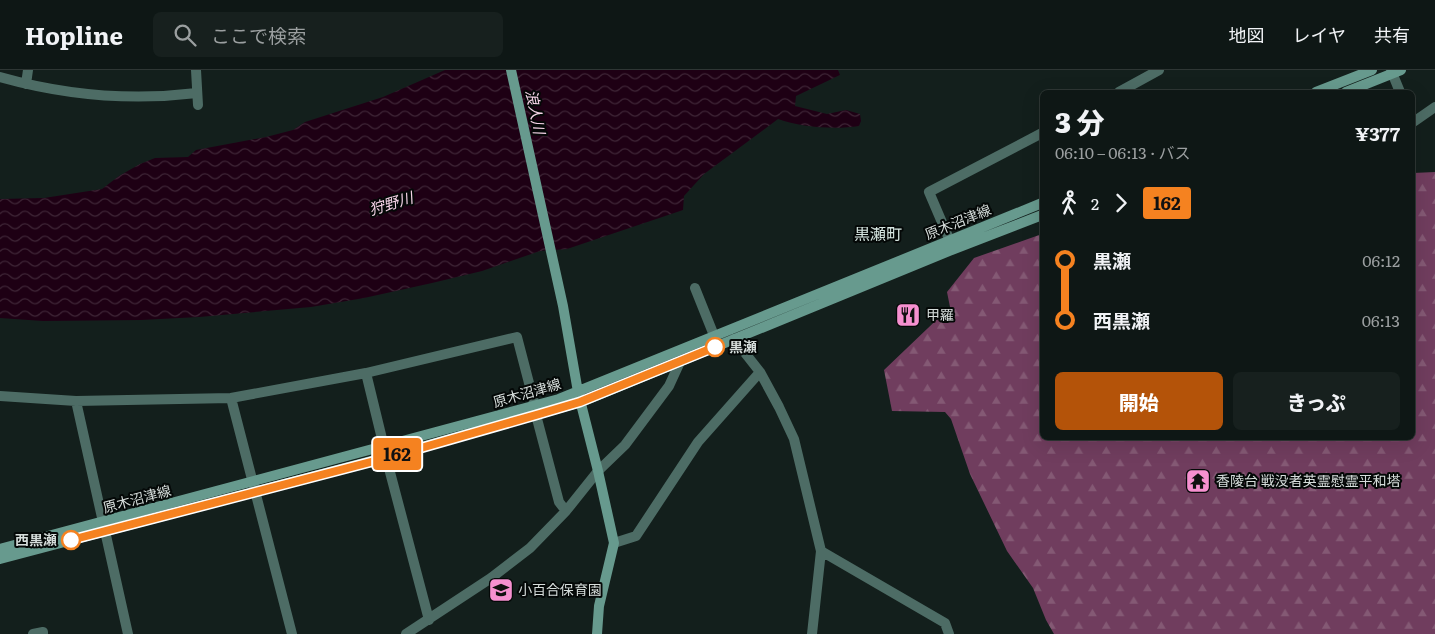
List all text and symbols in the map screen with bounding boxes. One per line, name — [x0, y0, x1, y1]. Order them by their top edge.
search box — [153, 12, 503, 57]
text: Hopline — [25, 17, 123, 52]
icon: search — [171, 21, 199, 49]
text: ここで検索 — [211, 21, 306, 49]
text: 地図 — [1229, 21, 1265, 48]
text: レイヤ — [1293, 21, 1346, 48]
text: 共有 — [1374, 21, 1410, 48]
water label: 浪人川 — [521, 87, 552, 138]
text: 3 分 — [1055, 100, 1104, 142]
text: ¥377 — [1355, 119, 1400, 147]
text: 06:10 – 06:13 · バス — [1055, 140, 1190, 164]
water label: 狩野川 — [366, 184, 417, 220]
icon: walk — [1055, 189, 1083, 217]
icon: forward — [1107, 189, 1135, 217]
text: 162 — [1153, 189, 1181, 216]
text: 2 — [1091, 191, 1099, 215]
street label: 原木沼津線 — [921, 199, 994, 243]
district label: 黒瀬町 — [854, 221, 902, 245]
text: 黒瀬 — [1093, 246, 1131, 274]
text: 06:12 — [1362, 248, 1400, 272]
restaurant icon: 甲羅 — [895, 302, 921, 328]
place label: 甲羅 — [926, 304, 954, 324]
text: 西黒瀬 — [1093, 306, 1150, 334]
text: 06:13 — [1362, 308, 1400, 332]
place label: 黒瀬 — [729, 336, 757, 356]
marker: 黒瀬 — [705, 337, 725, 357]
button: 開始 — [1055, 372, 1223, 430]
button: きっぷ — [1233, 372, 1400, 430]
street label: 原木沼津線 — [490, 373, 563, 411]
line badge: 162 — [368, 438, 426, 470]
text: 162 — [383, 440, 411, 467]
temple icon: 香陵台 戦没者英霊慰霊平和塔 — [1185, 468, 1211, 494]
place label: 香陵台 戦没者英霊慰霊平和塔 — [1216, 470, 1401, 490]
street label: 原木沼津線 — [100, 479, 173, 517]
place label: 西黒瀬 — [15, 529, 57, 549]
marker: 西黒瀬 — [61, 530, 81, 550]
school or university icon: 小百合保育園 — [488, 577, 514, 603]
place label: 小百合保育園 — [518, 579, 602, 599]

